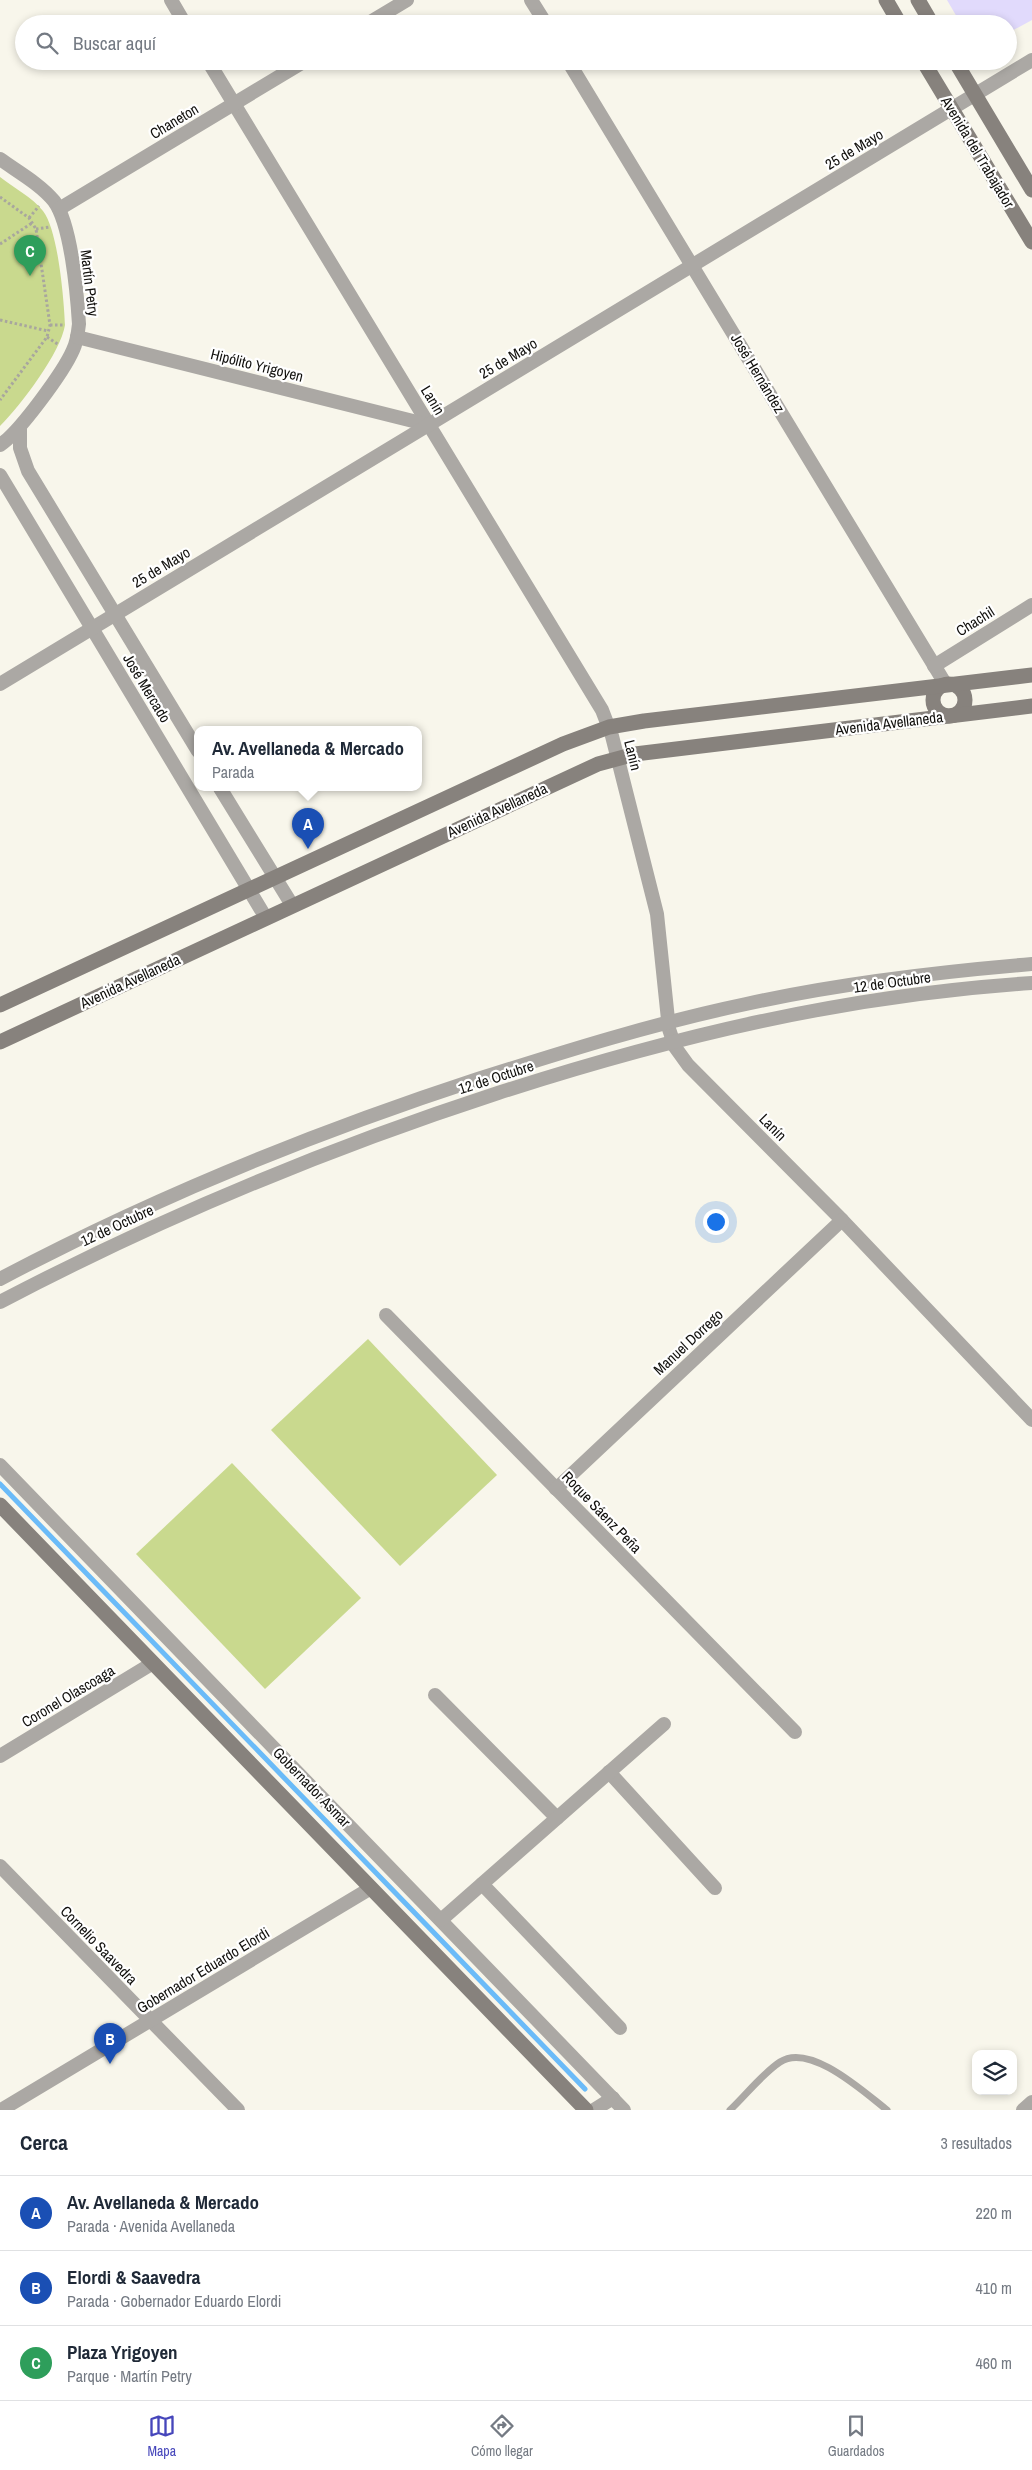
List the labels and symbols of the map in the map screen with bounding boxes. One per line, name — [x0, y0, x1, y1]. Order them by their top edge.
street label: Avenida del Trabajador — [936, 91, 1020, 212]
street label: Chaneton — [146, 98, 202, 144]
street label: 25 de Mayo — [821, 123, 887, 175]
pin: C — [14, 235, 46, 276]
street label: Martín Petry — [75, 248, 105, 318]
street label: José Hernández — [726, 329, 790, 417]
street label: 25 de Mayo — [475, 332, 541, 384]
street label: Hipólito Yrigoyen — [208, 343, 306, 387]
street label: Lanín — [416, 381, 450, 419]
street label: 25 de Mayo — [128, 541, 194, 593]
street label: Chachil — [952, 601, 998, 641]
street label: José Mercado — [118, 649, 176, 727]
street label: Avenida Avellaneda — [833, 706, 944, 740]
street label: Lanín — [619, 738, 647, 772]
street label: Avenida Avellaneda — [443, 778, 551, 843]
pin: A — [292, 808, 324, 849]
street label: Avenida Avellaneda — [76, 949, 184, 1014]
street label: 12 de Octubre — [852, 966, 932, 998]
street label: 12 de Octubre — [456, 1055, 536, 1099]
street label: Lanín — [755, 1109, 791, 1145]
street label: 12 de Octubre — [77, 1199, 157, 1251]
your location — [703, 1209, 729, 1235]
street label: Manuel Dorrego — [649, 1304, 728, 1380]
street label: Roque Sáenz Peña — [557, 1466, 647, 1558]
street label: Coronel Olascoaga — [17, 1660, 119, 1732]
street label: Gobernador Asmar — [268, 1742, 356, 1832]
street label: Cornelio Saavedra — [56, 1901, 142, 1989]
street label: Gobernador Eduardo Elordi — [133, 1922, 273, 2018]
pin: B — [94, 2023, 126, 2064]

